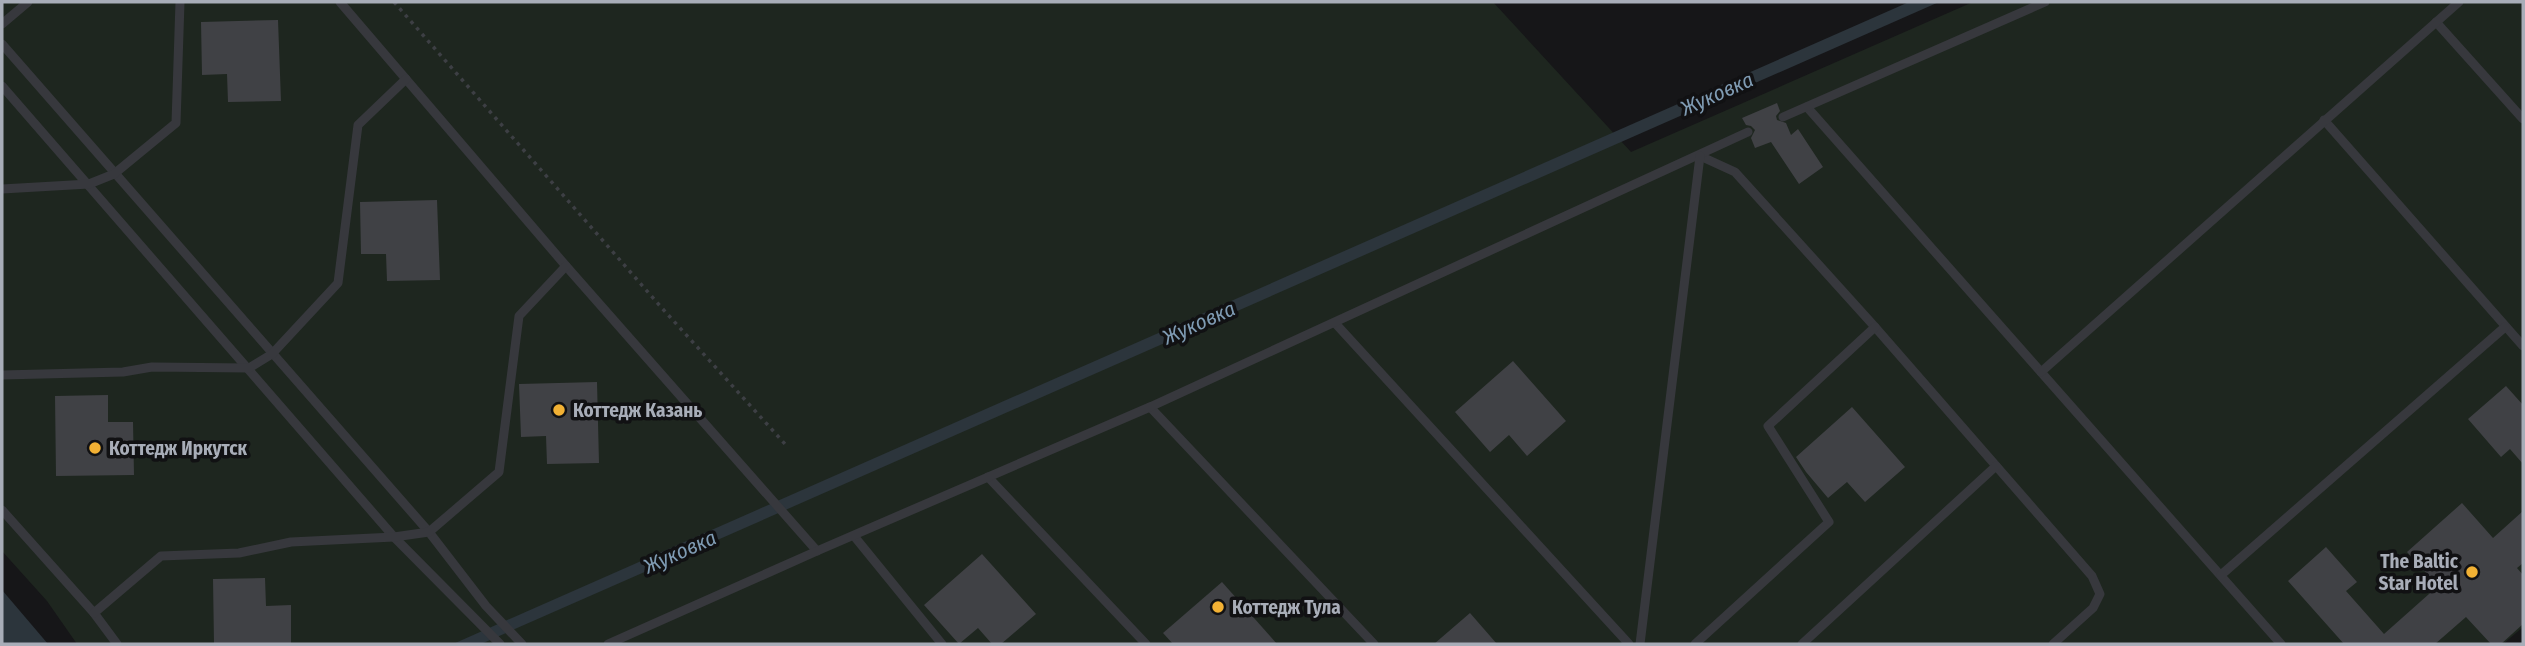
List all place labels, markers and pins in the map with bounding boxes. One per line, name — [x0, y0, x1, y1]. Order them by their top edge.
place label: Коттедж Казань — [573, 399, 702, 422]
marker: Коттедж Казань — [551, 402, 567, 418]
place label: Коттедж Иркутск — [109, 437, 248, 460]
marker: Коттедж Иркутск — [87, 440, 103, 456]
place label: The Baltic Star Hotel — [2379, 550, 2459, 595]
marker: The Baltic Star Hotel — [2464, 564, 2480, 580]
place label: Коттедж Тула — [1232, 596, 1341, 619]
marker: Коттедж Тула — [1210, 599, 1226, 615]

